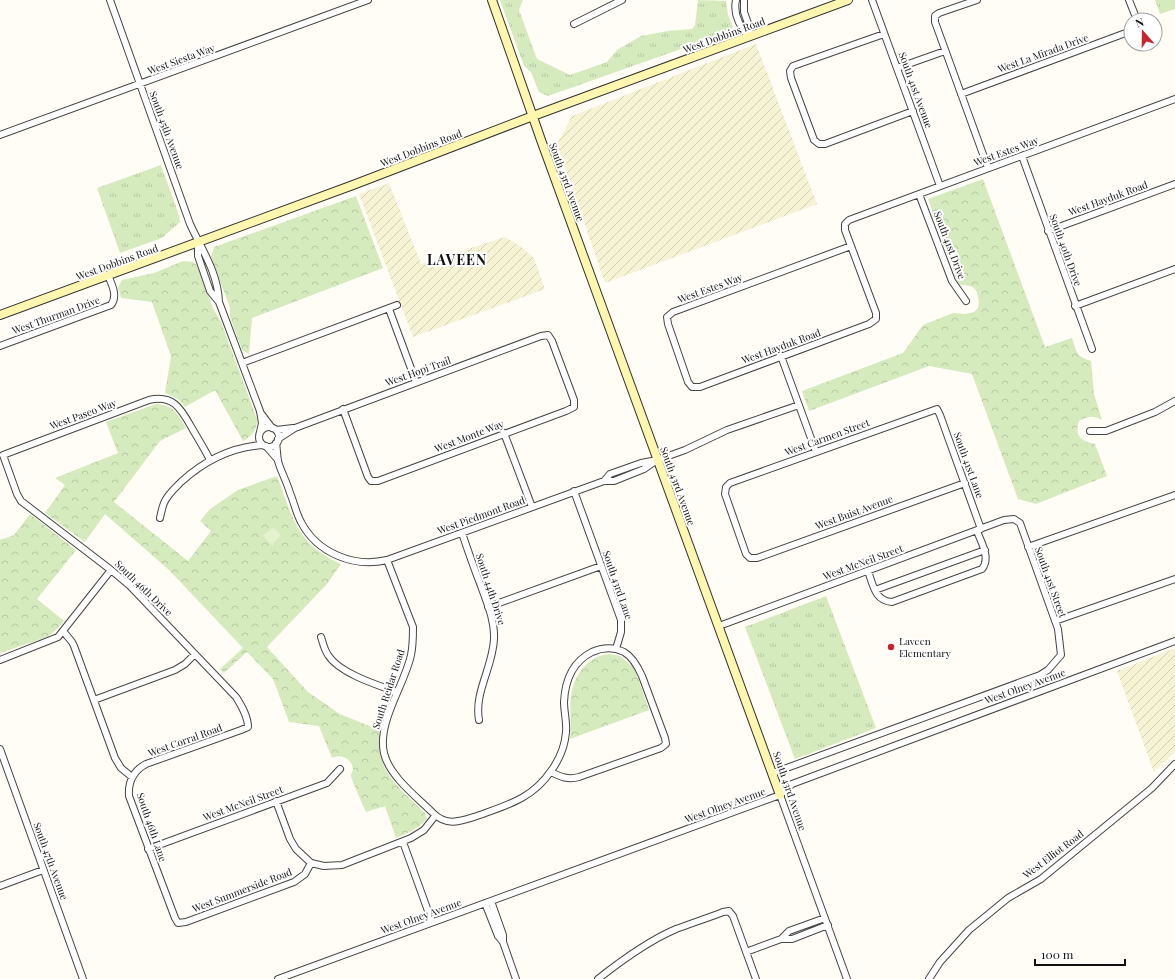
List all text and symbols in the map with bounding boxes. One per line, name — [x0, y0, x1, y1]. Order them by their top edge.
north arrow — [1123, 12, 1163, 52]
street label: West Dobbins Road — [680, 14, 767, 57]
text: N — [1133, 14, 1146, 31]
street label: West La Mirada Drive — [995, 30, 1090, 76]
street label: West Siesta Way — [144, 40, 217, 78]
street label: South 41st Avenue — [896, 50, 936, 130]
street label: South 45th Avenue — [146, 89, 188, 171]
street label: West Dobbins Road — [377, 126, 464, 170]
street label: West Estes Way — [971, 133, 1040, 170]
street label: South 43rd Avenue — [546, 141, 588, 223]
street label: West Hayduk Road — [1065, 177, 1150, 219]
street label: South 41st Drive — [931, 209, 969, 281]
street label: South 40th Drive — [1046, 212, 1086, 288]
street label: West Dobbins Road — [73, 241, 160, 284]
district label: LAVEEN — [427, 250, 487, 269]
street label: West Estes Way — [675, 270, 744, 307]
street label: West Thurman Drive — [9, 293, 102, 338]
street label: West Hayduk Road — [738, 325, 823, 367]
street label: West Hopi Trail — [382, 353, 453, 390]
street label: West Paseo Way — [47, 395, 118, 433]
street label: West Carmen Street — [782, 415, 872, 459]
street label: West Monte Way — [431, 416, 506, 456]
street label: South 41st Lane — [951, 430, 987, 500]
street label: South 43rd Avenue — [657, 445, 699, 527]
street label: West Buist Avenue — [812, 491, 895, 533]
street label: West Piedmont Road — [434, 493, 527, 538]
street label: West McNeil Street — [820, 541, 905, 583]
street label: South 41st Street — [1032, 545, 1070, 620]
street label: South 43rd Lane — [600, 549, 636, 621]
street label: South 44th Drive — [473, 551, 509, 627]
street label: South 46th Drive — [112, 557, 176, 619]
place label: Laveen Elementary — [899, 634, 951, 660]
marker: Laveen Elementary — [886, 642, 896, 652]
street label: South Reidar Road — [368, 647, 408, 731]
street label: West Olney Avenue — [982, 665, 1067, 707]
street label: West Corral Road — [145, 720, 224, 760]
street label: South 43rd Avenue — [770, 750, 810, 832]
street label: West McNeil Street — [200, 782, 285, 824]
street label: West Olney Avenue — [682, 784, 767, 826]
street label: South 46th Lane — [134, 791, 170, 863]
street label: South 47th Avenue — [30, 820, 72, 902]
street label: West Elliot Road — [1019, 826, 1086, 882]
street label: West Summerside Road — [189, 864, 294, 916]
street label: West Olney Avenue — [378, 895, 463, 937]
scale bar — [1035, 941, 1125, 967]
text: 100 m — [1041, 946, 1074, 962]

